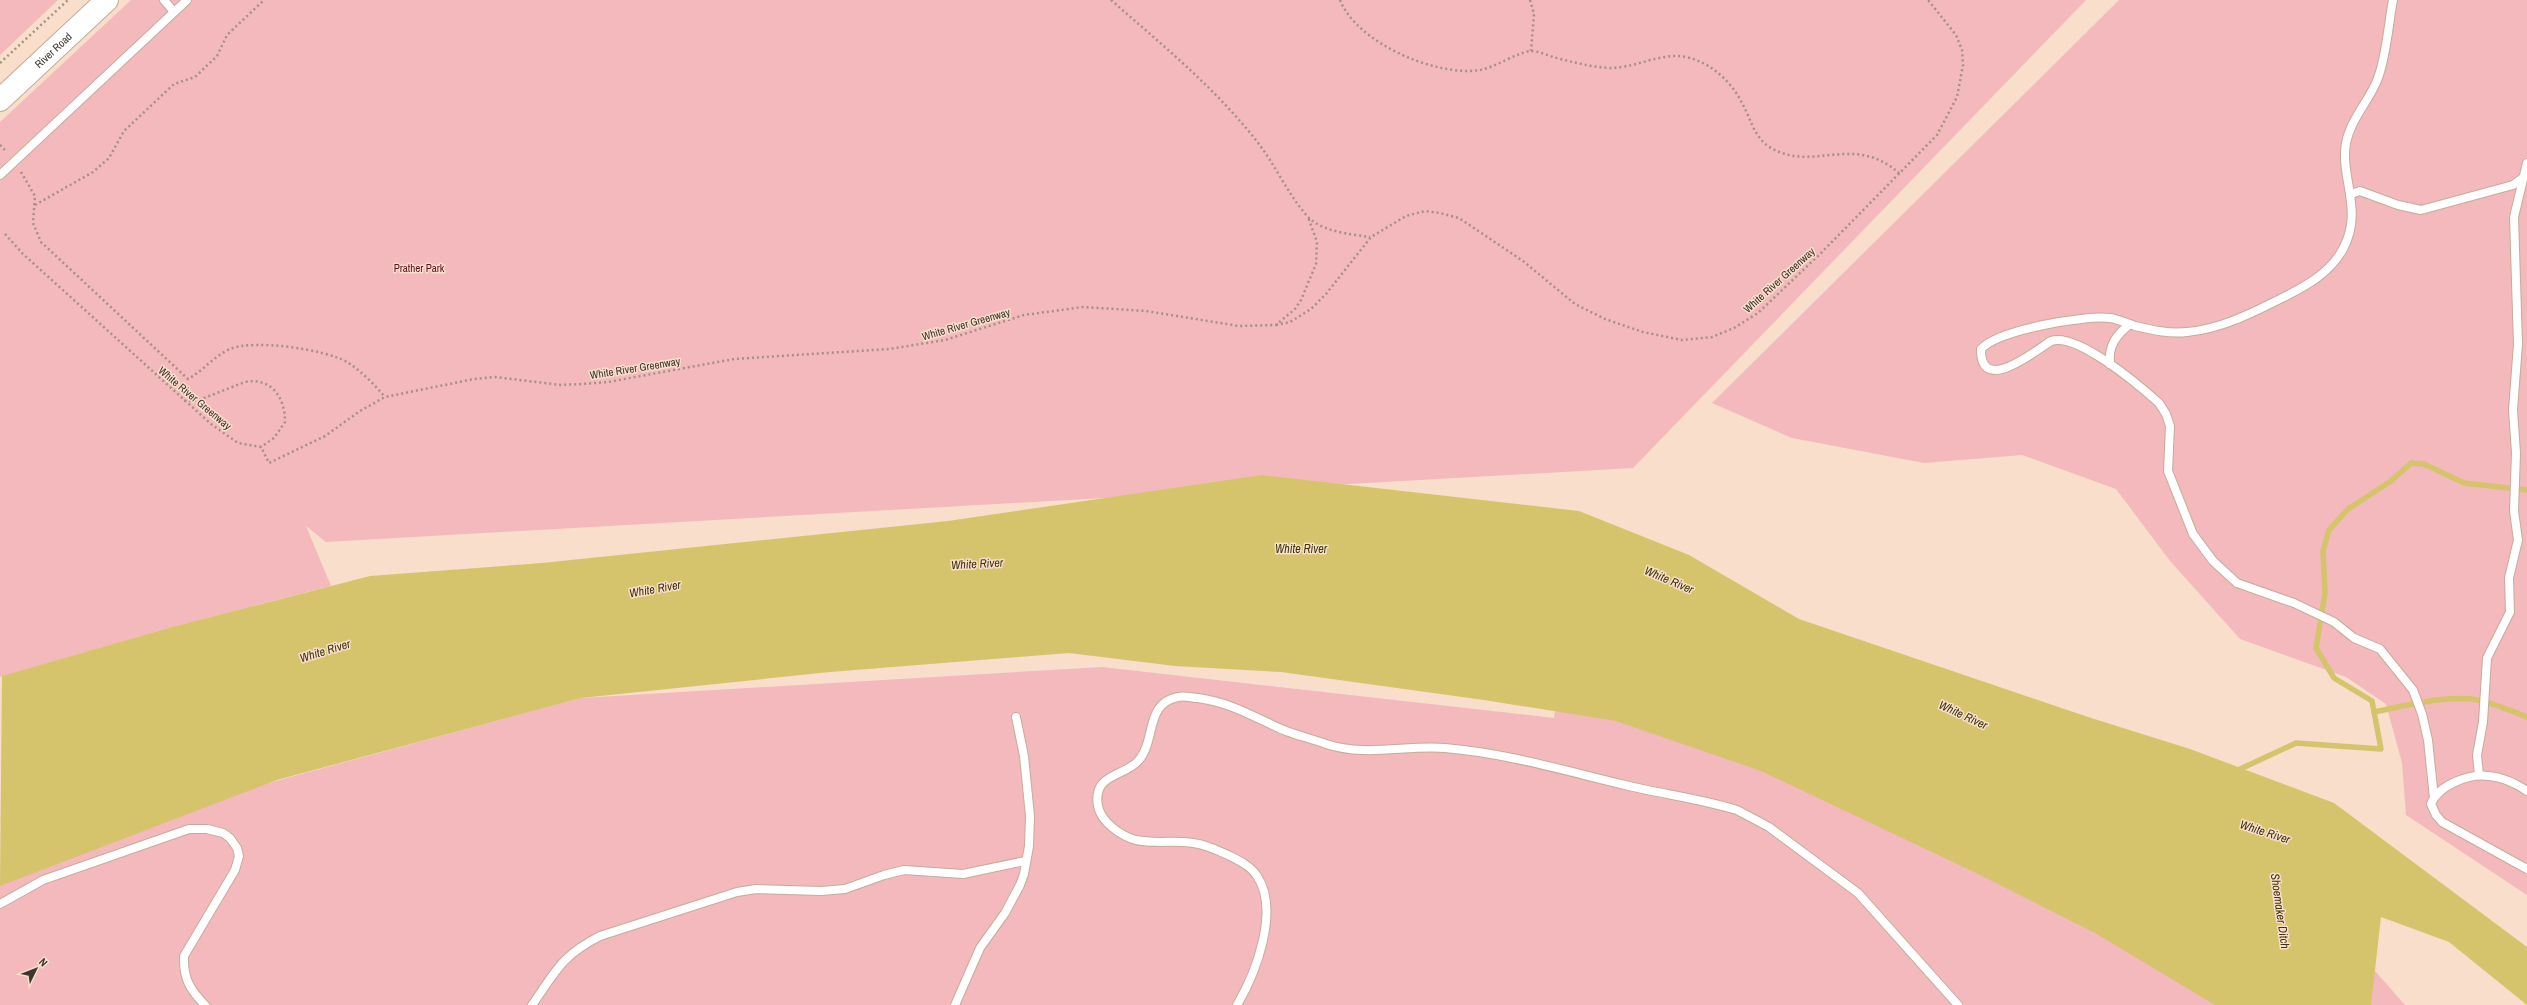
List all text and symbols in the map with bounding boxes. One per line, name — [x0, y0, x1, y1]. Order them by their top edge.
street label: River Road — [32, 29, 75, 71]
street label: White River Greenway — [1740, 244, 1818, 316]
park label: Prather Park — [394, 261, 445, 275]
street label: White River Greenway — [920, 305, 1012, 343]
street label: White River Greenway — [589, 354, 682, 382]
street label: White River Greenway — [156, 363, 235, 433]
water label: White River — [1275, 541, 1328, 557]
water label: White River — [951, 555, 1004, 573]
water label: White River — [1642, 562, 1697, 598]
water label: White River — [628, 576, 683, 601]
water label: White River — [298, 636, 353, 666]
water label: White River — [1936, 697, 1991, 734]
water label: White River — [2238, 816, 2293, 848]
water label: Shoemaker Ditch — [2267, 872, 2293, 950]
north arrow — [16, 949, 56, 989]
text: N — [36, 955, 51, 969]

